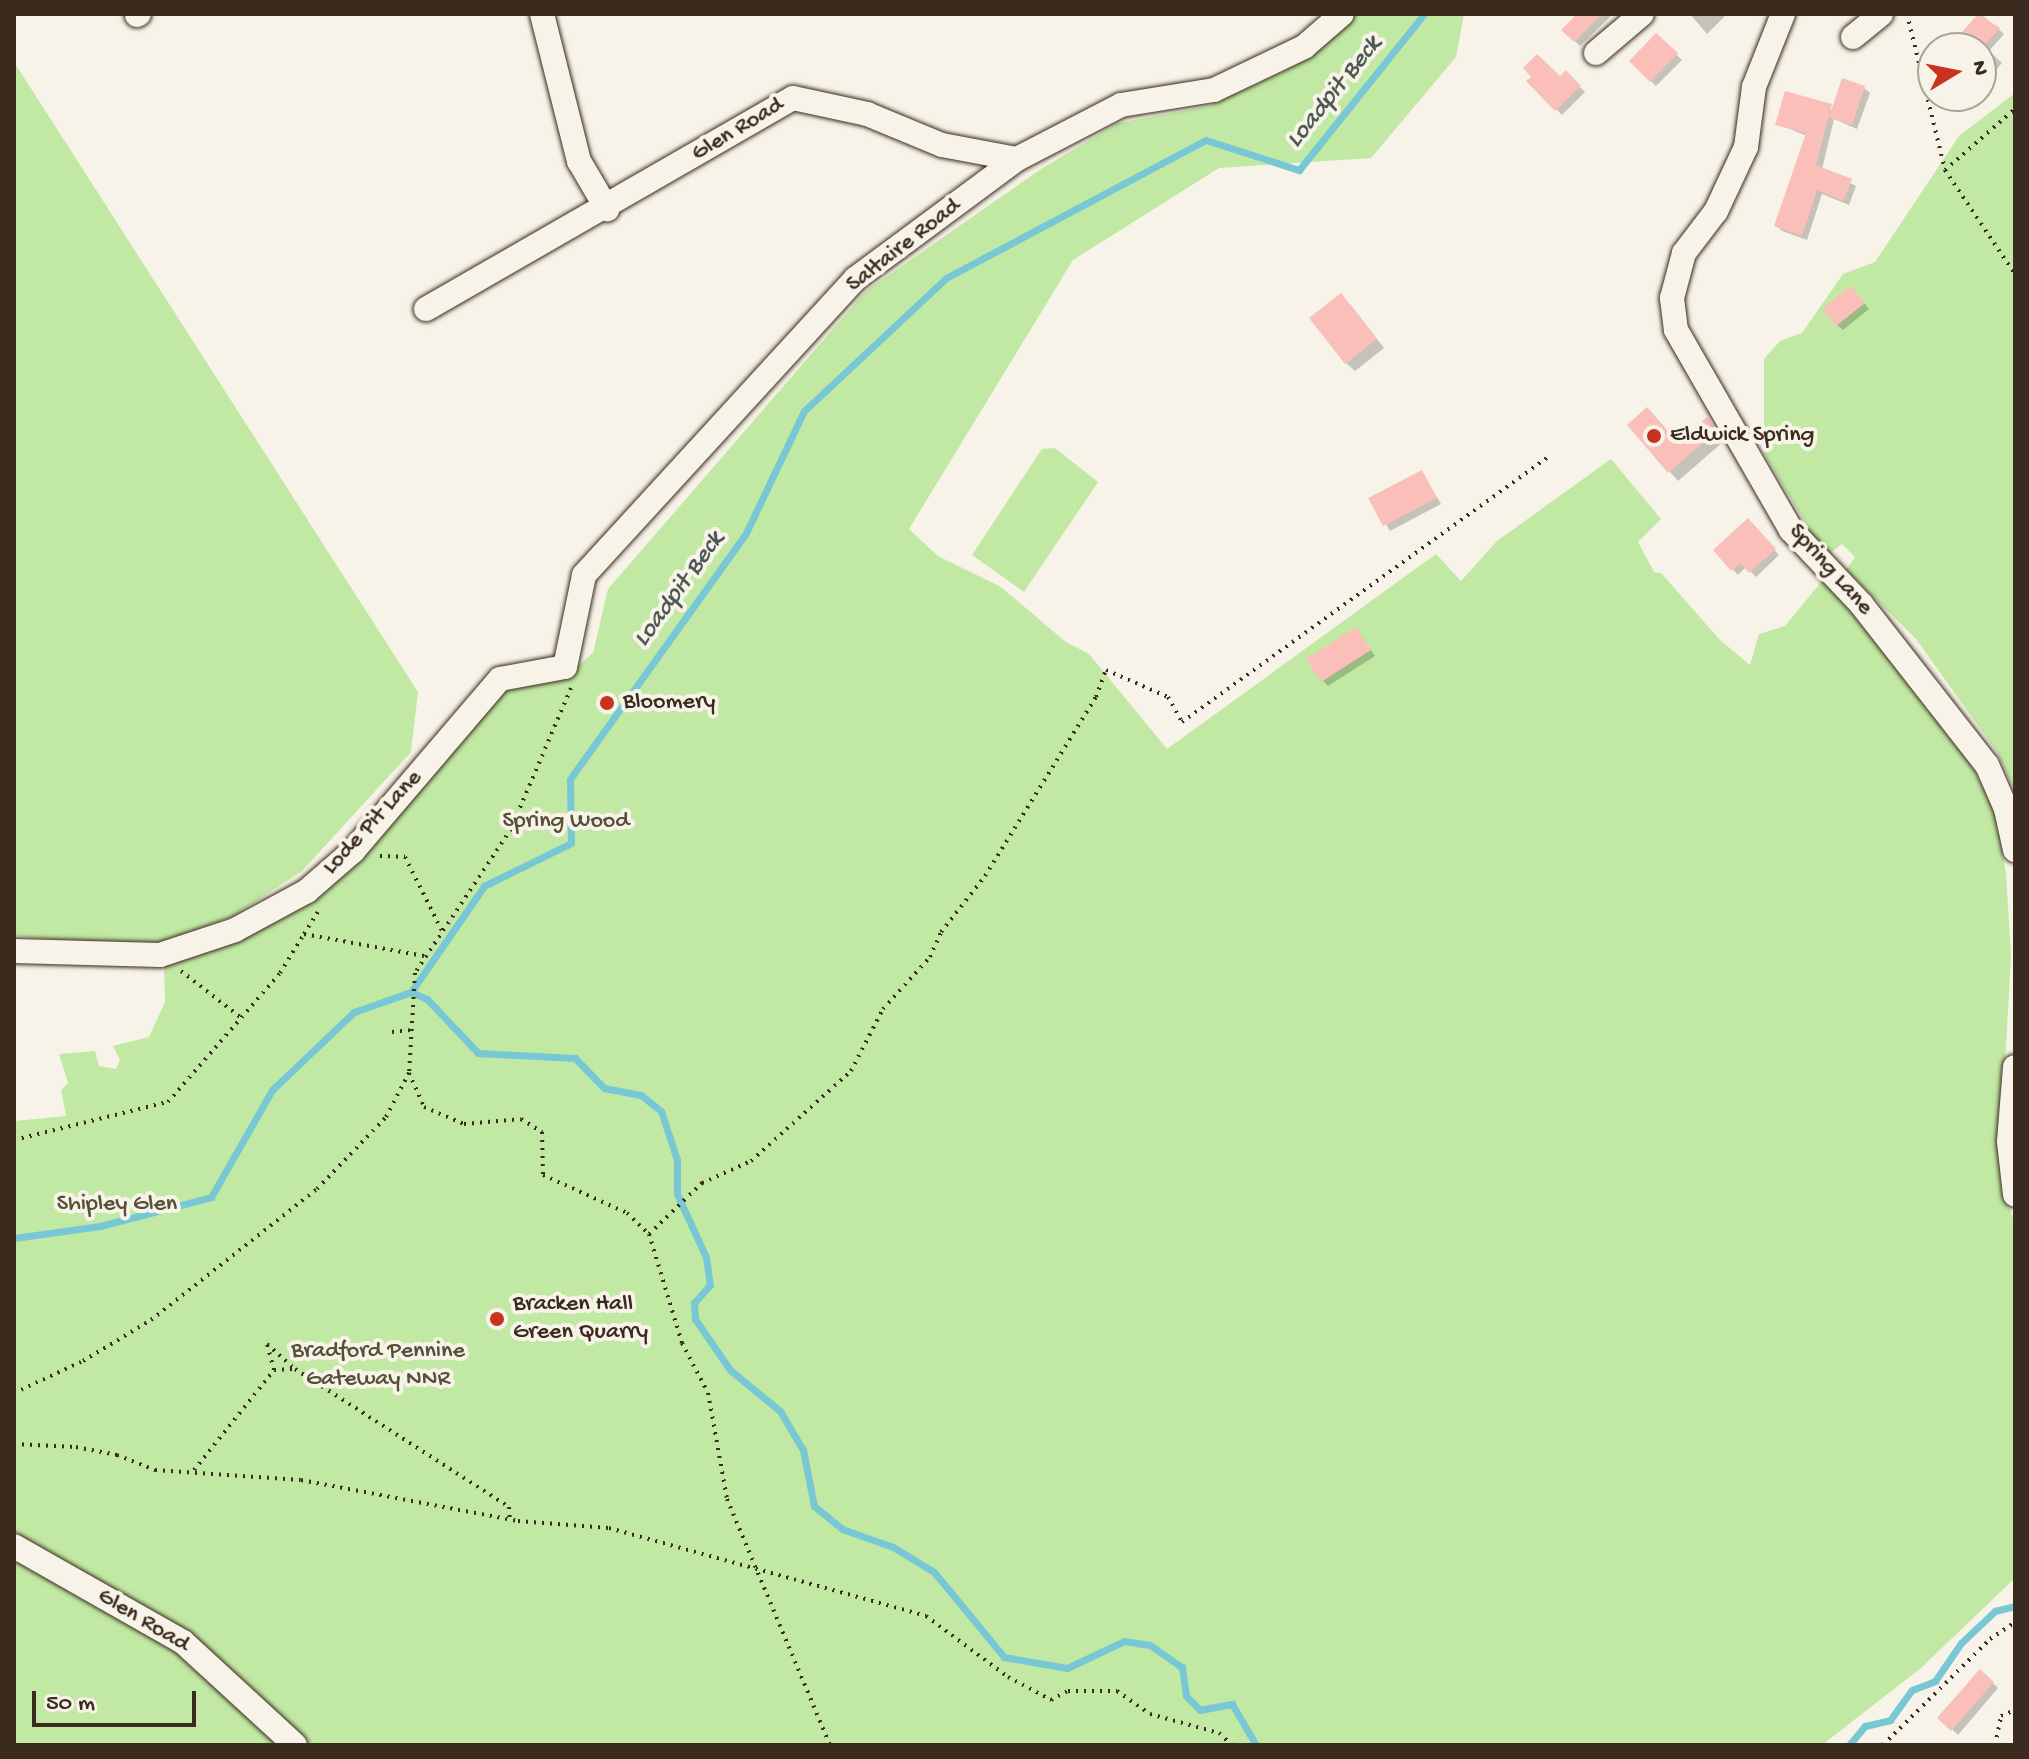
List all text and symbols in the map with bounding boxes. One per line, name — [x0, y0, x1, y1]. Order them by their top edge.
water label: Loadpit Beck — [1280, 31, 1390, 155]
north arrow — [1917, 32, 1997, 112]
text: N — [1965, 59, 1993, 78]
street label: Glen Road — [687, 91, 789, 169]
street label: Saltaire Road — [841, 192, 967, 300]
place label: Eldwick Spring — [1670, 422, 1814, 450]
marker: Eldwick Spring — [1645, 427, 1663, 445]
street label: Spring Lane — [1781, 518, 1879, 622]
water label: Loadpit Beck — [628, 526, 732, 654]
place label: Bloomery — [623, 689, 715, 717]
marker: Bloomery — [598, 694, 616, 712]
street label: Lode Pit Lane — [317, 764, 429, 882]
park label: Spring Wood — [503, 808, 629, 836]
park label: Shipley Glen — [57, 1191, 177, 1219]
place label: Bracken Hall Green Quarry — [513, 1291, 648, 1347]
marker: Bracken Hall Green Quarry — [488, 1310, 506, 1328]
park label: Bradford Pennine Gateway NNR — [291, 1338, 465, 1394]
street label: Glen Road — [92, 1582, 194, 1660]
scale bar — [36, 1675, 200, 1725]
text: 50 m — [46, 1690, 95, 1719]

